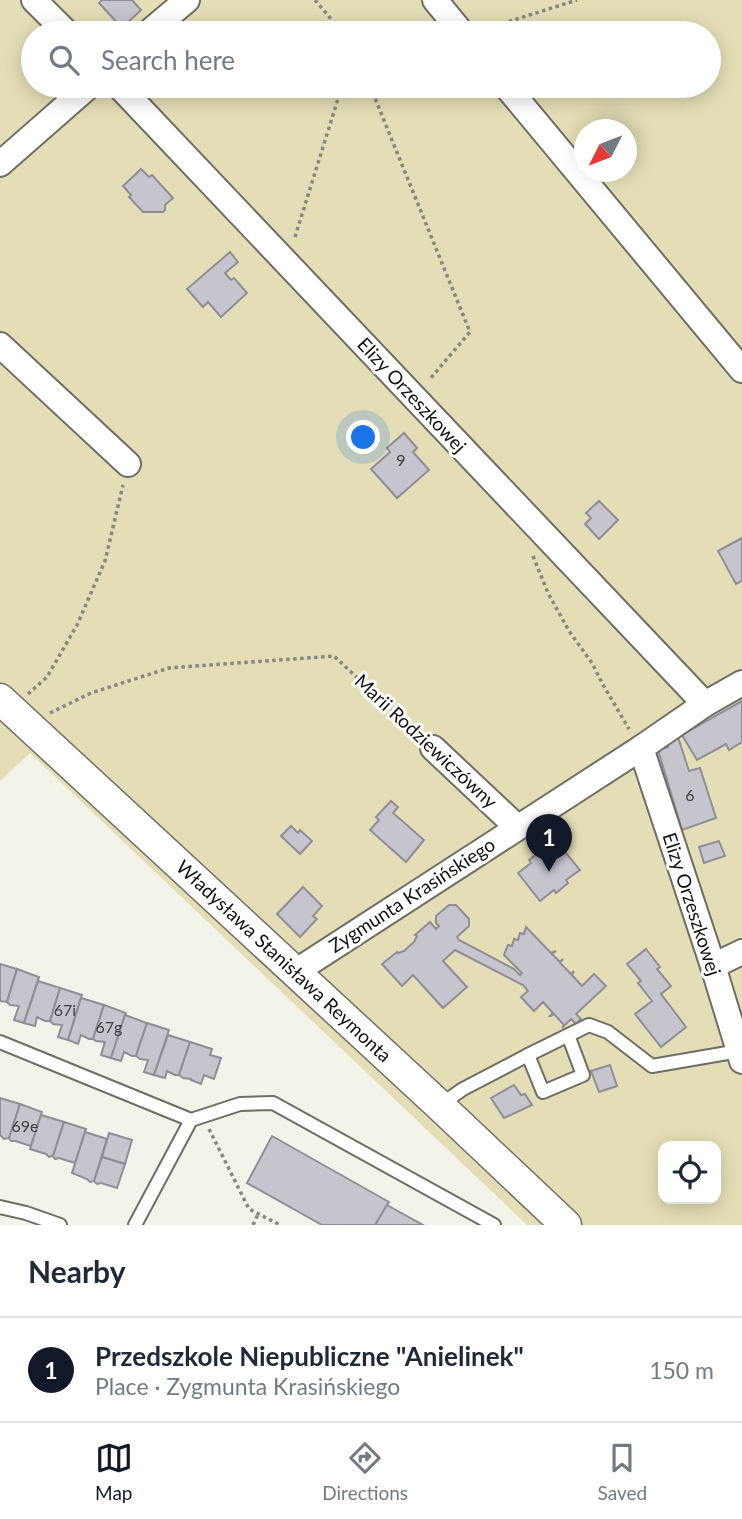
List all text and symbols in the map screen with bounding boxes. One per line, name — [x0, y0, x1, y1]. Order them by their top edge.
search box — [21, 21, 721, 98]
icon: search — [45, 41, 83, 79]
text: Search here — [101, 44, 235, 76]
north arrow — [574, 119, 637, 182]
street label: Elizy Orzeszkowej — [353, 332, 472, 457]
your location — [346, 420, 380, 454]
house number: 9 — [396, 450, 406, 469]
street label: Marii Rodziewiczówny — [350, 669, 502, 813]
house number: 6 — [685, 785, 695, 804]
pin: 1 — [526, 814, 572, 872]
street label: Elizy Orzeszkowej — [659, 829, 726, 978]
street label: Zygmunta Krasińskiego — [324, 832, 499, 957]
street label: Władysława Stanisława Reymonta — [172, 855, 397, 1066]
house number: 67i — [54, 1000, 76, 1019]
house number: 67g — [96, 1017, 122, 1036]
house number: 69e — [11, 1116, 39, 1135]
map controls — [658, 1141, 721, 1204]
button: locate — [658, 1141, 721, 1204]
text: Nearby — [28, 1253, 126, 1289]
text: Przedszkole Niepubliczne "Anielinek" — [95, 1340, 524, 1372]
text: 1 — [44, 1356, 58, 1384]
text: 150 m — [649, 1356, 714, 1384]
text: Place · Zygmunta Krasińskiego — [95, 1372, 400, 1400]
tab: Map — [95, 1439, 133, 1504]
tab: Directions — [322, 1439, 408, 1504]
tab: Saved — [598, 1439, 647, 1504]

